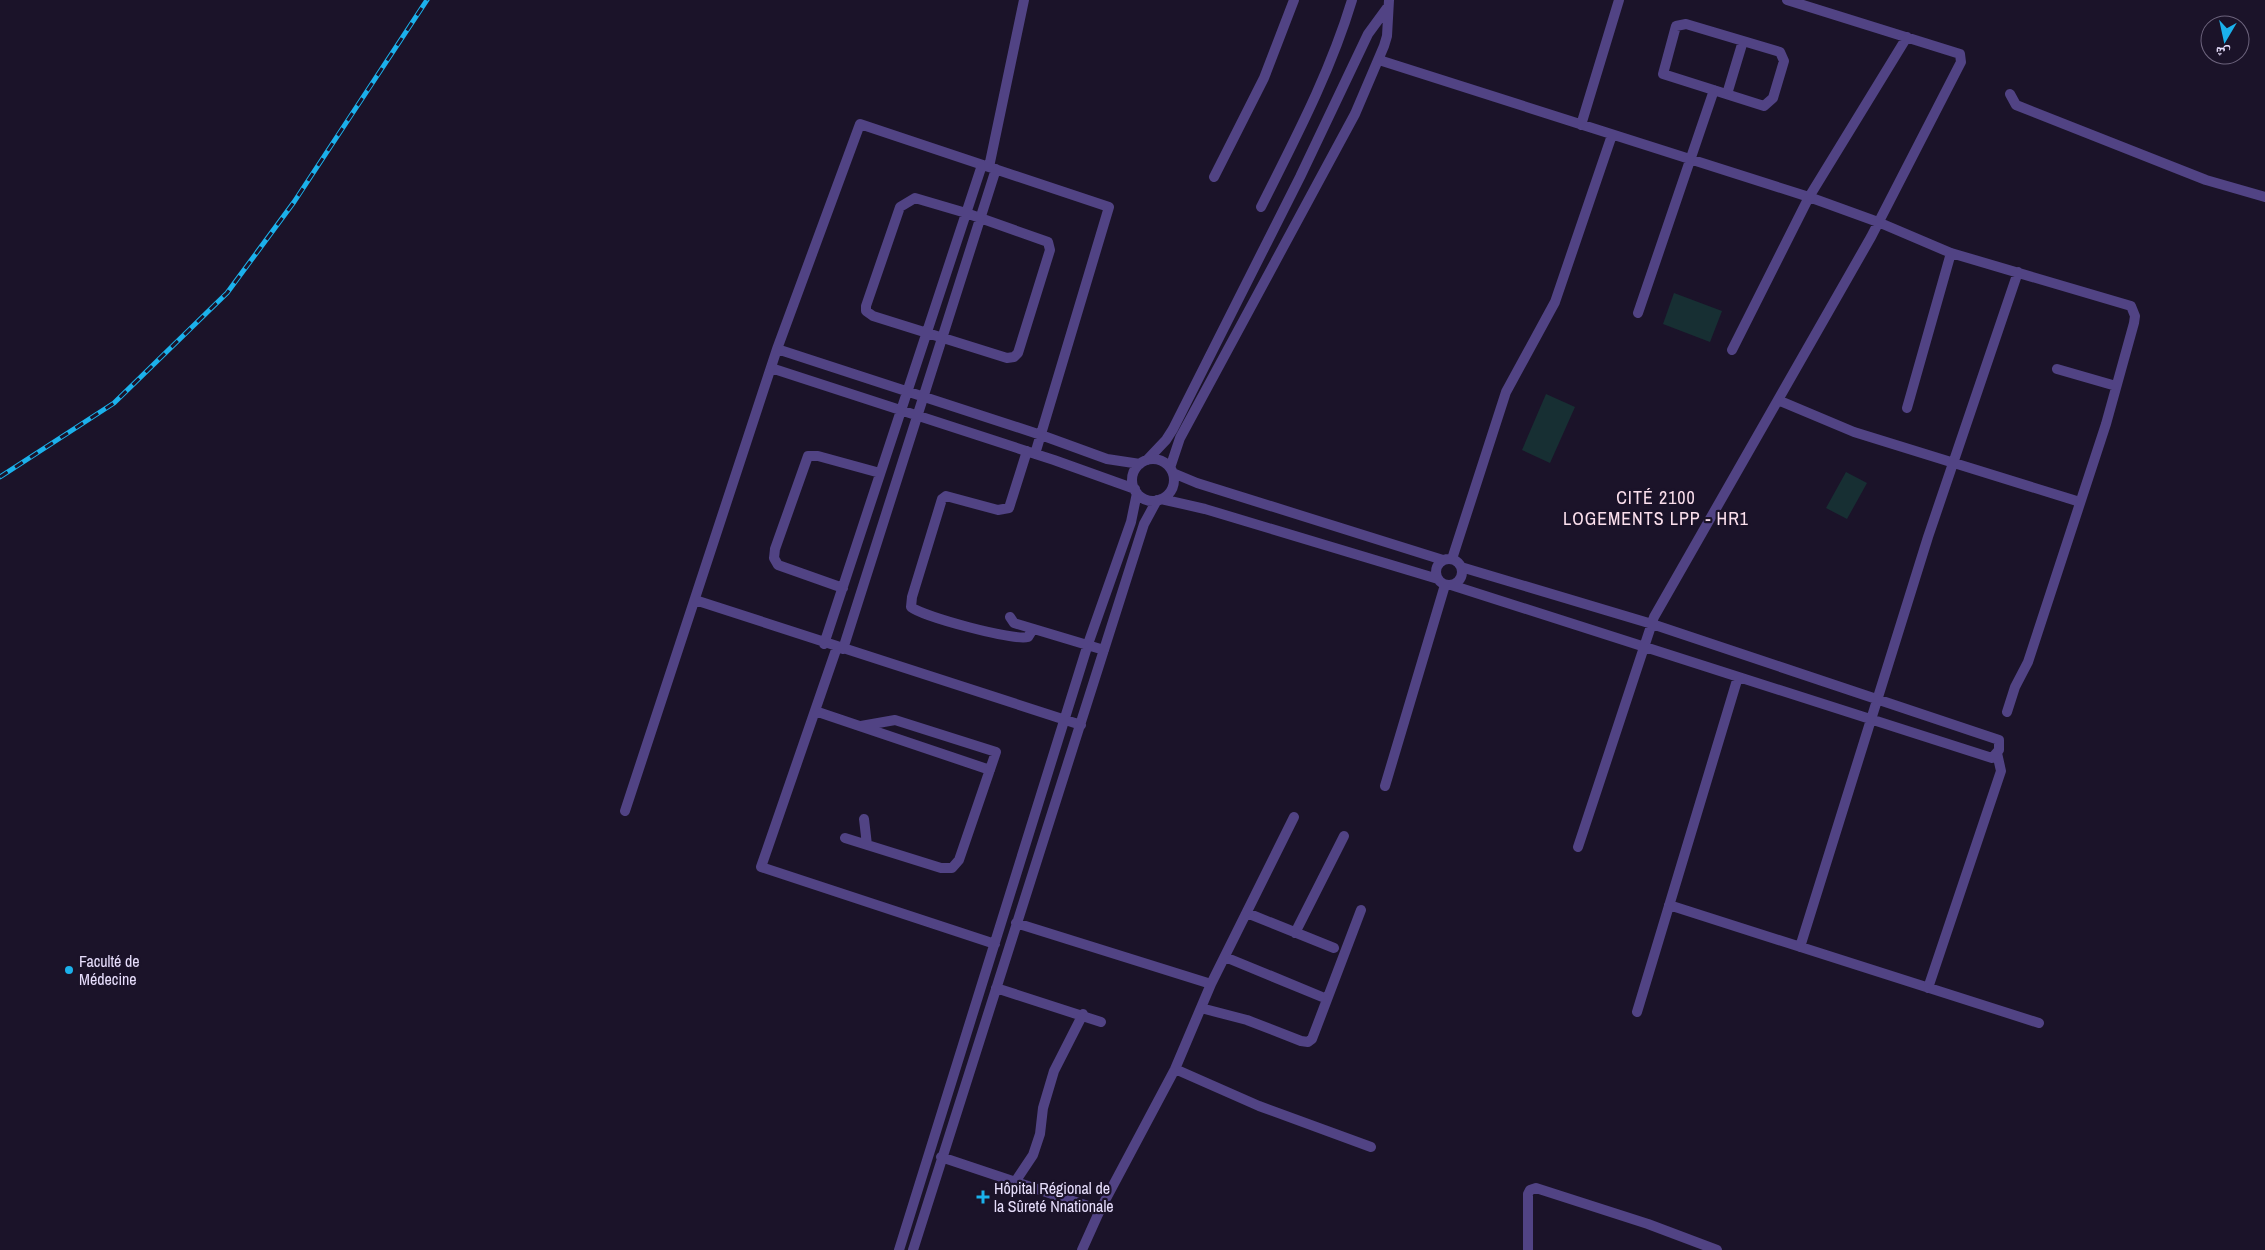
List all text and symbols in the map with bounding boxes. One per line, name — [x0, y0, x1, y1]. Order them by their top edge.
north arrow — [2200, 15, 2250, 65]
text: ش — [2214, 43, 2232, 63]
district label: CITÉ 2100 LOGEMENTS LPP - HR1 — [1563, 485, 1749, 531]
place label: Faculté de Médecine — [79, 950, 140, 990]
marker: Faculté de Médecine — [63, 964, 75, 976]
place label: Hôpital Régional de la Sûreté Nnationale — [994, 1177, 1114, 1217]
marker: Hôpital Régional de la Sûreté Nnationale — [976, 1190, 990, 1204]

